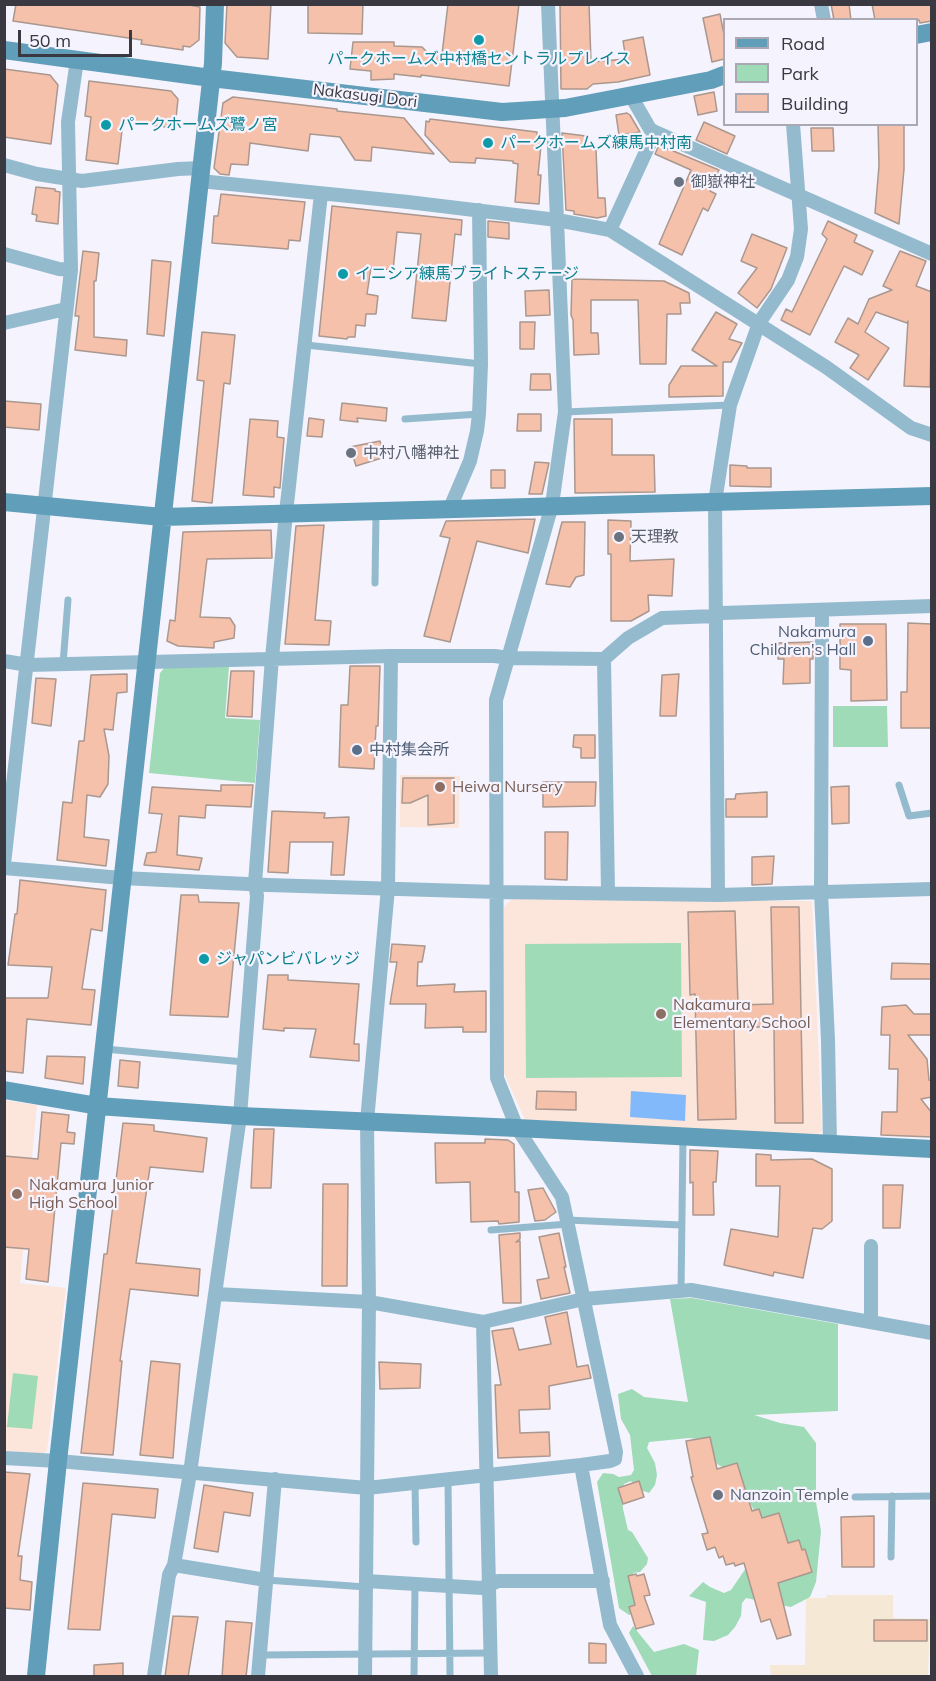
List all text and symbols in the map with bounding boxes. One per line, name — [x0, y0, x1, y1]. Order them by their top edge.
scale bar — [21, 18, 135, 56]
legend — [723, 18, 918, 126]
text: 50 m — [29, 29, 71, 52]
text: Road — [781, 32, 825, 55]
marker: パークホームズ中村橋セントラルプレイス — [472, 33, 486, 47]
place label: パークホームズ中村橋セントラルプレイス — [327, 49, 631, 69]
text: Park — [781, 62, 819, 85]
street label: Nakasugi Dori — [312, 80, 418, 112]
text: Building — [781, 92, 849, 115]
place label: パークホームズ鷺ノ宮 — [118, 115, 278, 135]
marker: パークホームズ鷺ノ宮 — [99, 118, 113, 132]
place label: パークホームズ練馬中村南 — [500, 133, 692, 153]
marker: パークホームズ練馬中村南 — [481, 136, 495, 150]
place label: 御嶽神社 — [691, 172, 755, 192]
marker: 御嶽神社 — [672, 175, 686, 189]
place label: イニシア練馬ブライトステージ — [355, 264, 579, 284]
marker: イニシア練馬ブライトステージ — [336, 267, 350, 281]
place label: 中村八幡神社 — [363, 443, 459, 463]
marker: 中村八幡神社 — [344, 446, 358, 460]
place label: 天理教 — [631, 527, 679, 547]
marker: 天理教 — [612, 530, 626, 544]
place label: Nakamura Children's Hall — [750, 622, 856, 660]
marker: Nakamura Children's Hall — [861, 634, 875, 648]
place label: 中村集会所 — [369, 740, 449, 760]
marker: 中村集会所 — [350, 743, 364, 757]
place label: Heiwa Nursery — [452, 777, 563, 797]
marker: Heiwa Nursery — [433, 780, 447, 794]
place label: ジャパンビバレッジ — [216, 949, 360, 969]
marker: ジャパンビバレッジ — [197, 952, 211, 966]
place label: Nakamura Elementary School — [673, 995, 811, 1033]
marker: Nakamura Elementary School — [654, 1007, 668, 1021]
place label: Nakamura Junior High School — [29, 1175, 154, 1213]
marker: Nakamura Junior High School — [10, 1187, 24, 1201]
place label: Nanzoin Temple — [730, 1485, 849, 1505]
marker: Nanzoin Temple — [711, 1488, 725, 1502]

